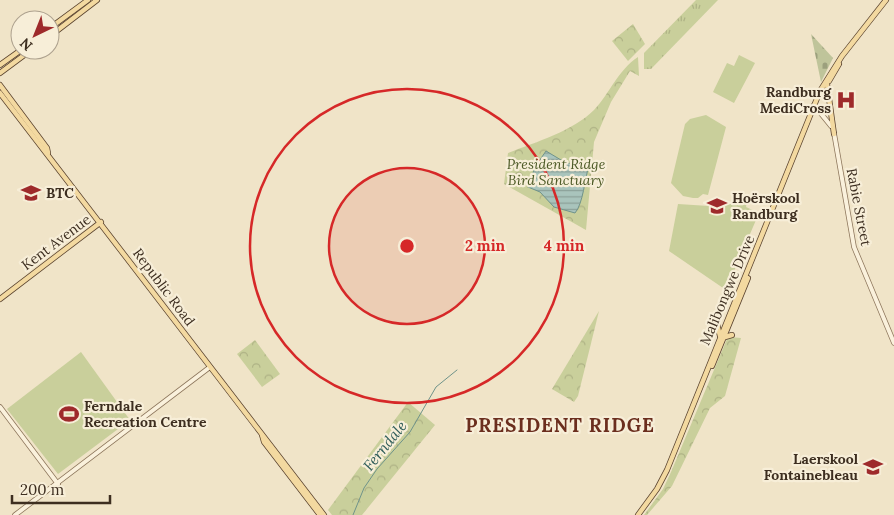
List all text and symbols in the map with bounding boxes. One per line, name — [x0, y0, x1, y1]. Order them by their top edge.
north arrow — [10, 10, 60, 60]
text: N — [16, 34, 36, 55]
place label: Randburg MediCross — [760, 83, 832, 117]
hospital icon: Randburg MediCross — [835, 89, 857, 111]
park label: President Ridge Bird Sanctuary — [507, 155, 606, 189]
street label: Rabie Street — [843, 166, 875, 248]
school or university icon: BTC — [20, 182, 42, 204]
place label: BTC — [46, 184, 74, 202]
place label: Hoërskool Randburg — [732, 189, 801, 223]
school or university icon: Hoërskool Randburg — [706, 195, 728, 217]
street label: Kent Avenue — [18, 210, 94, 274]
street label: Malibongwe Drive — [696, 232, 758, 348]
text: 2 min — [465, 236, 506, 255]
text: 4 min — [544, 236, 585, 255]
centre of rings — [398, 237, 416, 255]
street label: Republic Road — [129, 245, 199, 329]
place label: Ferndale Recreation Centre — [84, 397, 207, 431]
sports icon: Ferndale Recreation Centre — [58, 403, 80, 425]
district label: PRESIDENT RIDGE — [465, 413, 655, 437]
water label: Ferndale — [359, 417, 411, 475]
place label: Laerskool Fontainebleau — [764, 450, 859, 484]
school or university icon: Laerskool Fontainebleau — [862, 456, 884, 478]
scale bar — [12, 472, 110, 504]
text: 200 m — [20, 480, 64, 499]

